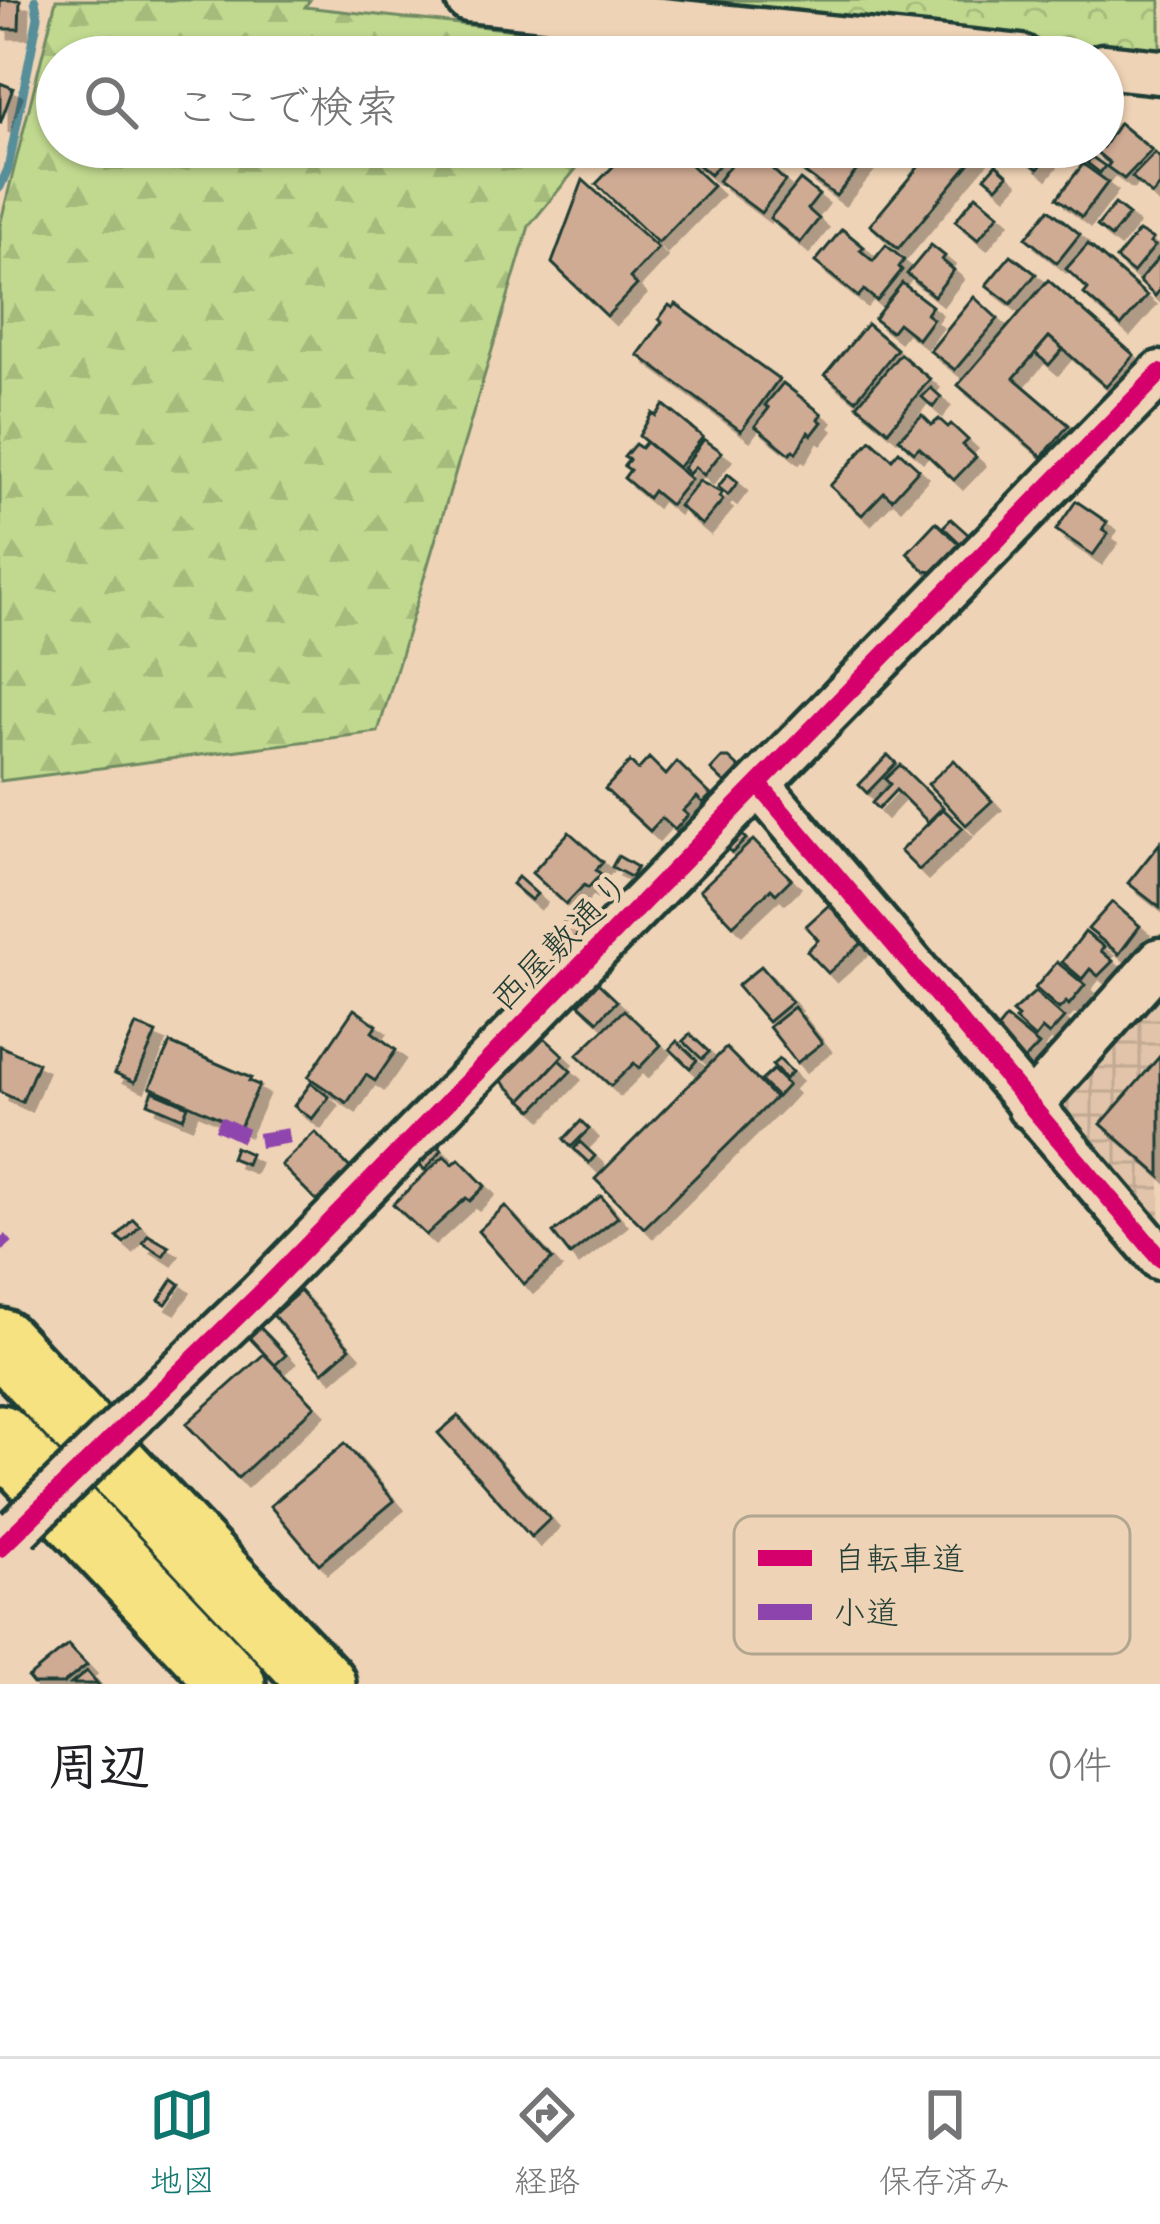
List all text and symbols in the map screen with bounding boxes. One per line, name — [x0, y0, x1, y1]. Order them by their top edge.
search box — [36, 36, 1124, 168]
icon: search — [78, 69, 144, 135]
text: ここで検索 — [174, 78, 399, 134]
street label: 西屋敷通り — [481, 862, 640, 1021]
legend — [734, 1516, 1130, 1654]
text: 自転車道 — [833, 1537, 965, 1579]
text: 小道 — [833, 1591, 899, 1633]
text: 周辺 — [48, 1734, 150, 1798]
text: 0件 — [1047, 1741, 1112, 1790]
tab: 地図 — [149, 2082, 215, 2202]
tab: 経路 — [514, 2082, 580, 2202]
tab: 保存済み — [879, 2082, 1011, 2202]

